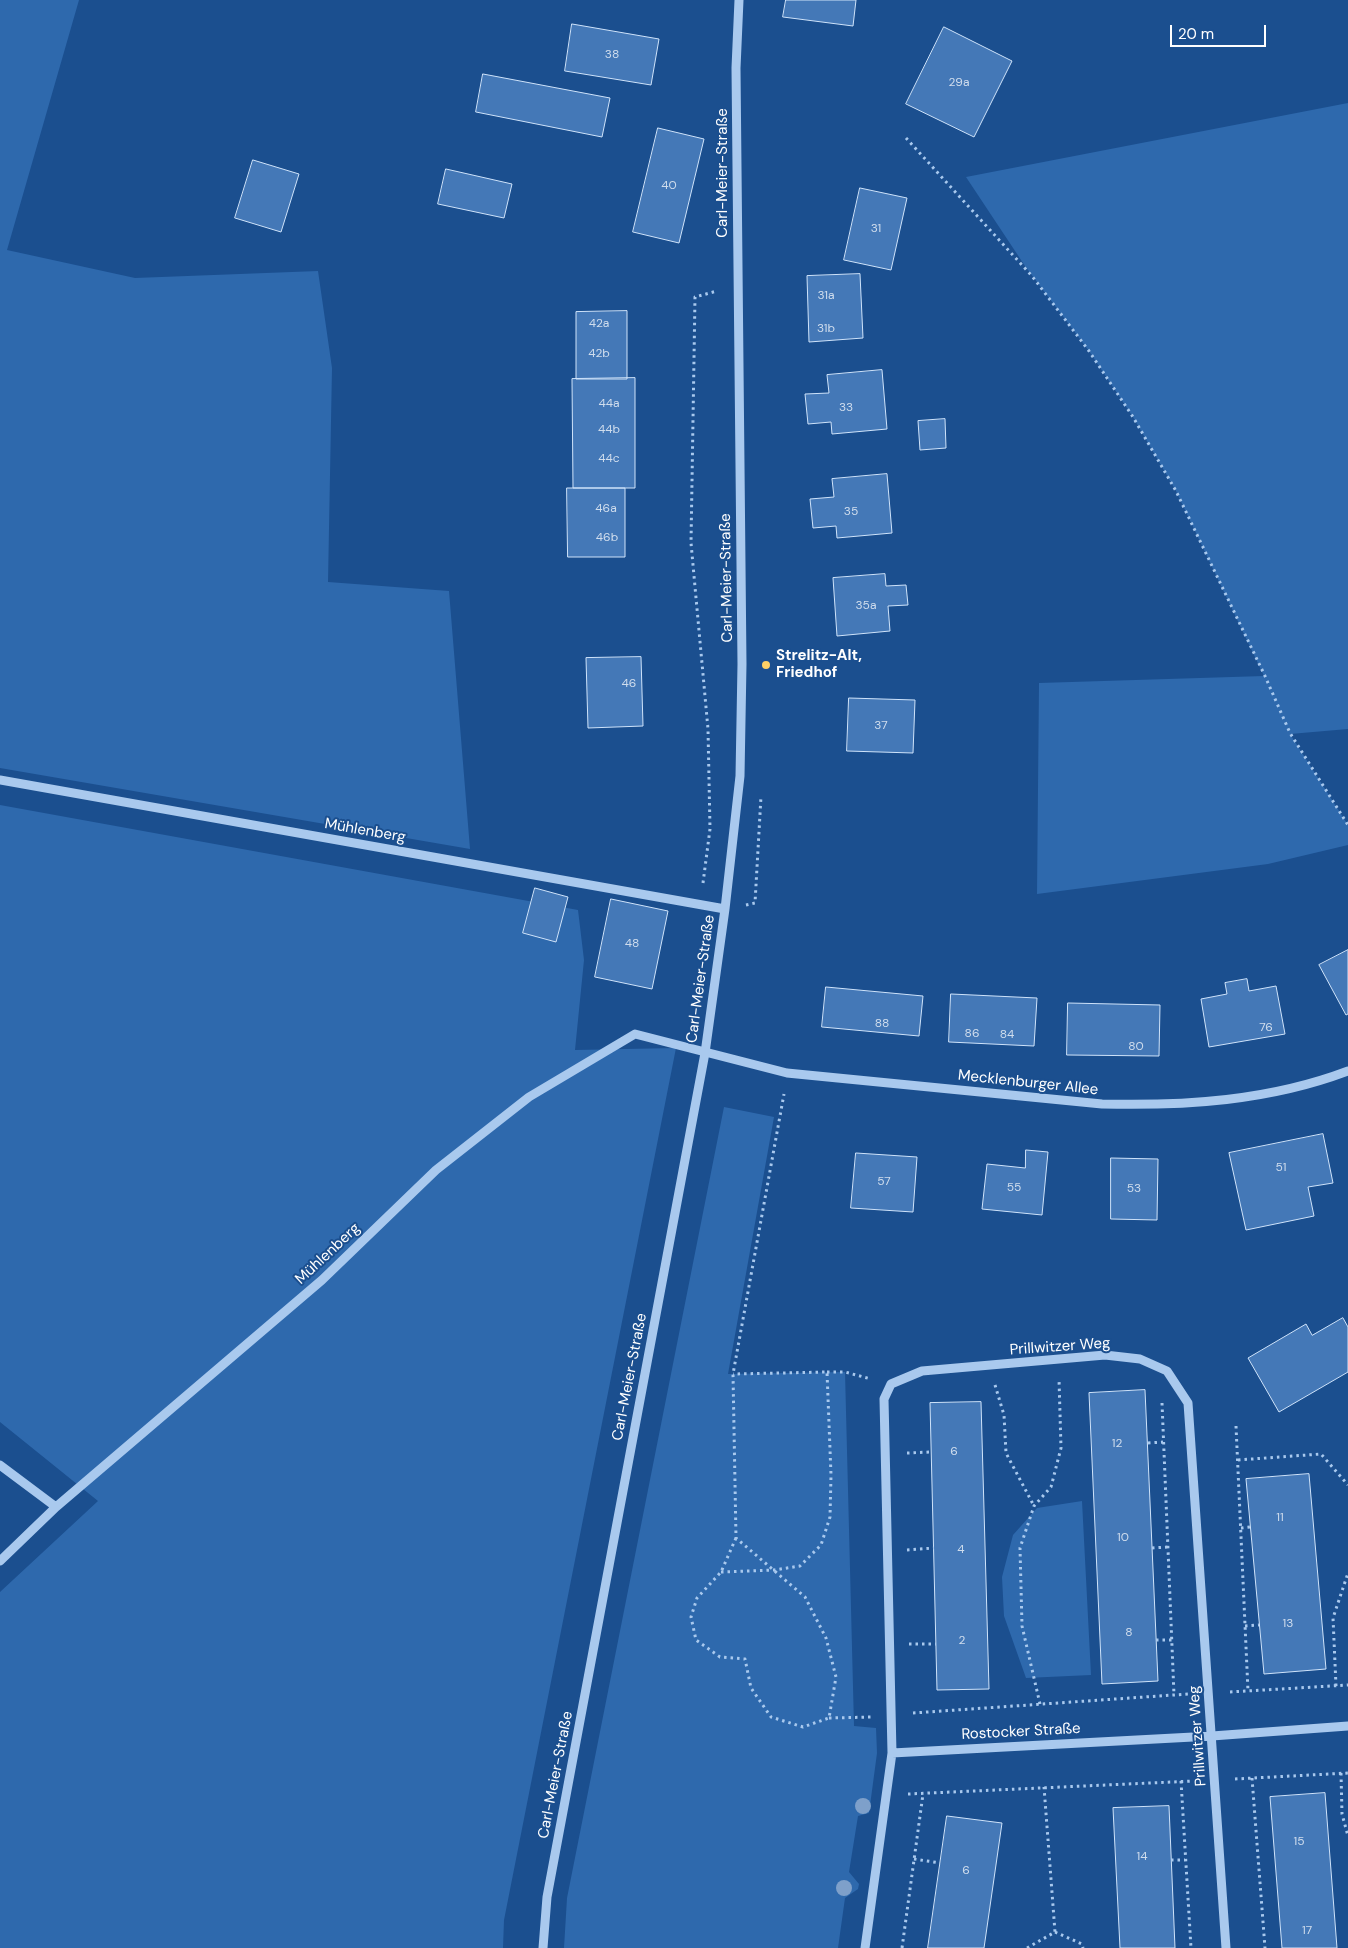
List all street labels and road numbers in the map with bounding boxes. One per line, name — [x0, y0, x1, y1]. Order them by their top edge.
street label: Carl-Meier-Straße — [714, 108, 732, 238]
street label: Carl-Meier-Straße — [717, 513, 737, 643]
street label: Mühlenberg — [323, 815, 407, 847]
street label: Carl-Meier-Straße — [683, 914, 719, 1044]
street label: Mecklenburger Allee — [957, 1067, 1099, 1099]
street label: Mühlenberg — [292, 1219, 364, 1289]
street label: Carl-Meier-Straße — [609, 1312, 651, 1442]
street label: Prillwitzer Weg — [1009, 1334, 1111, 1360]
street label: Prillwitzer Weg — [1185, 1685, 1211, 1787]
street label: Carl-Meier-Straße — [535, 1710, 577, 1840]
street label: Rostocker Straße — [961, 1720, 1081, 1744]

